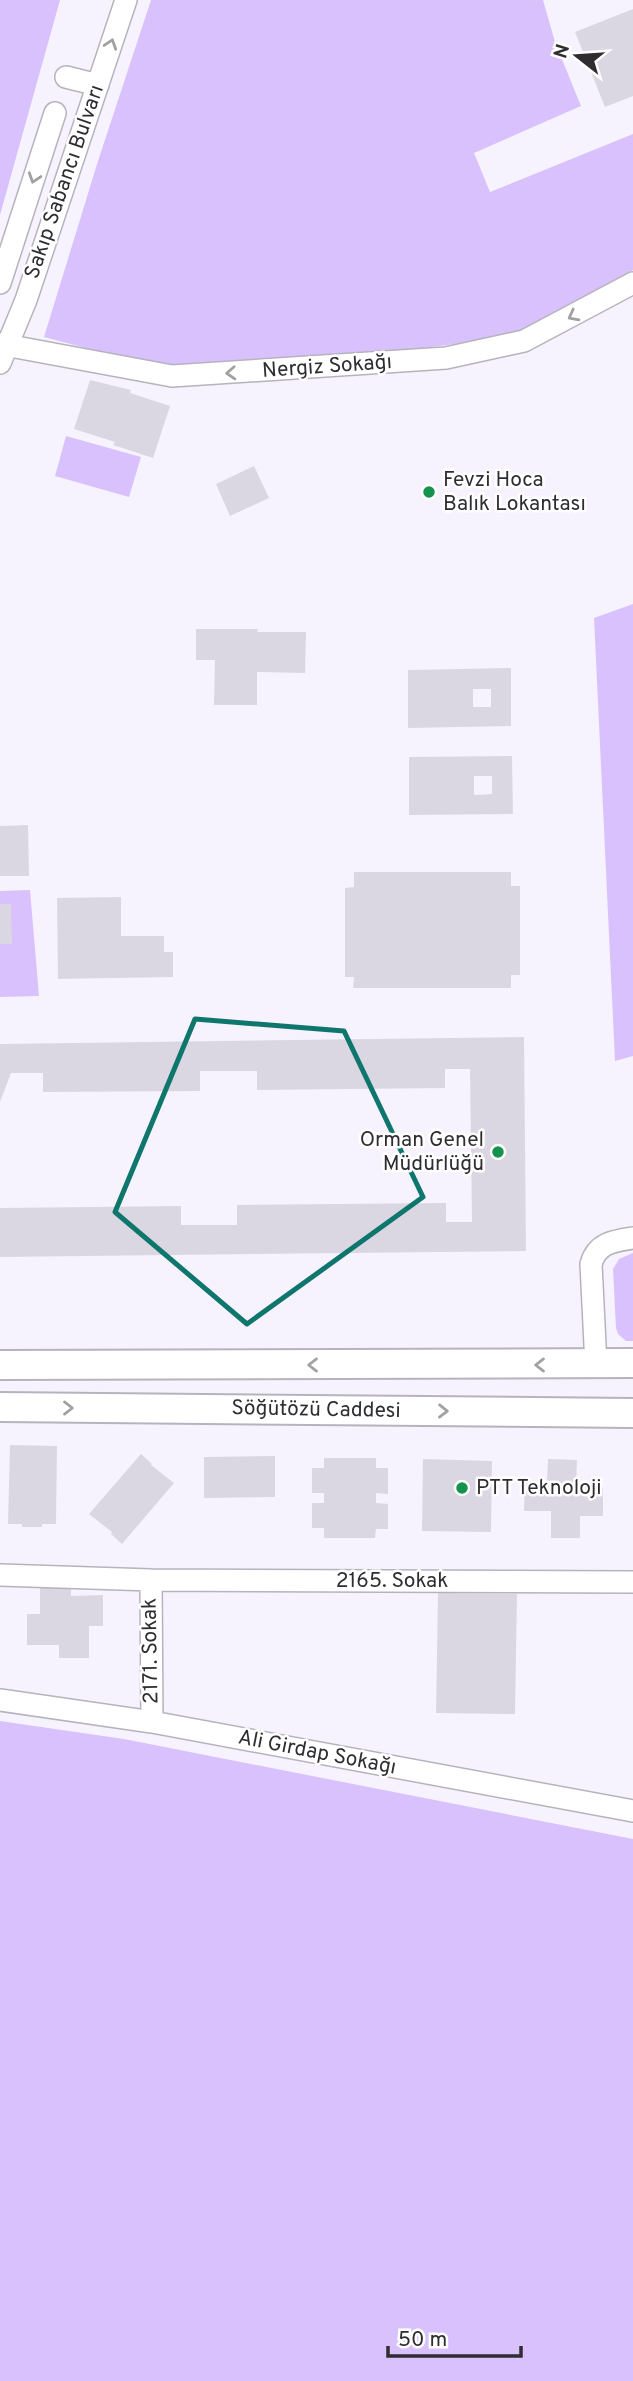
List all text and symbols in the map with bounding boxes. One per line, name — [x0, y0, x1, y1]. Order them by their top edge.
north arrow — [542, 21, 612, 91]
one-way arrow — [103, 38, 118, 50]
text: N — [549, 42, 576, 62]
street label: Sakıp Sabancı Bulvarı — [19, 81, 111, 283]
one-way arrow — [28, 171, 42, 184]
one-way arrow — [568, 308, 580, 322]
street label: Nergiz Sokağı — [261, 349, 393, 385]
one-way arrow — [226, 365, 237, 380]
place label: Fevzi Hoca Balık Lokantası — [443, 467, 586, 518]
marker: Fevzi Hoca Balık Lokantası — [421, 484, 437, 500]
place label: Orman Genel Müdürlüğü — [360, 1127, 484, 1178]
marker: Orman Genel Müdürlüğü — [490, 1144, 506, 1160]
one-way arrow — [307, 1357, 318, 1373]
one-way arrow — [535, 1357, 545, 1373]
street label: Söğütözü Caddesi — [231, 1395, 401, 1425]
one-way arrow — [63, 1400, 74, 1415]
one-way arrow — [438, 1403, 448, 1419]
place label: PTT Teknoloji — [476, 1475, 602, 1502]
marker: PTT Teknoloji — [454, 1480, 470, 1496]
street label: 2165. Sokak — [336, 1568, 448, 1595]
street label: 2171. Sokak — [137, 1598, 165, 1704]
street label: Ali Girdap Sokağı — [236, 1724, 398, 1782]
scale bar — [388, 2314, 521, 2358]
text: 50 m — [398, 2327, 447, 2354]

